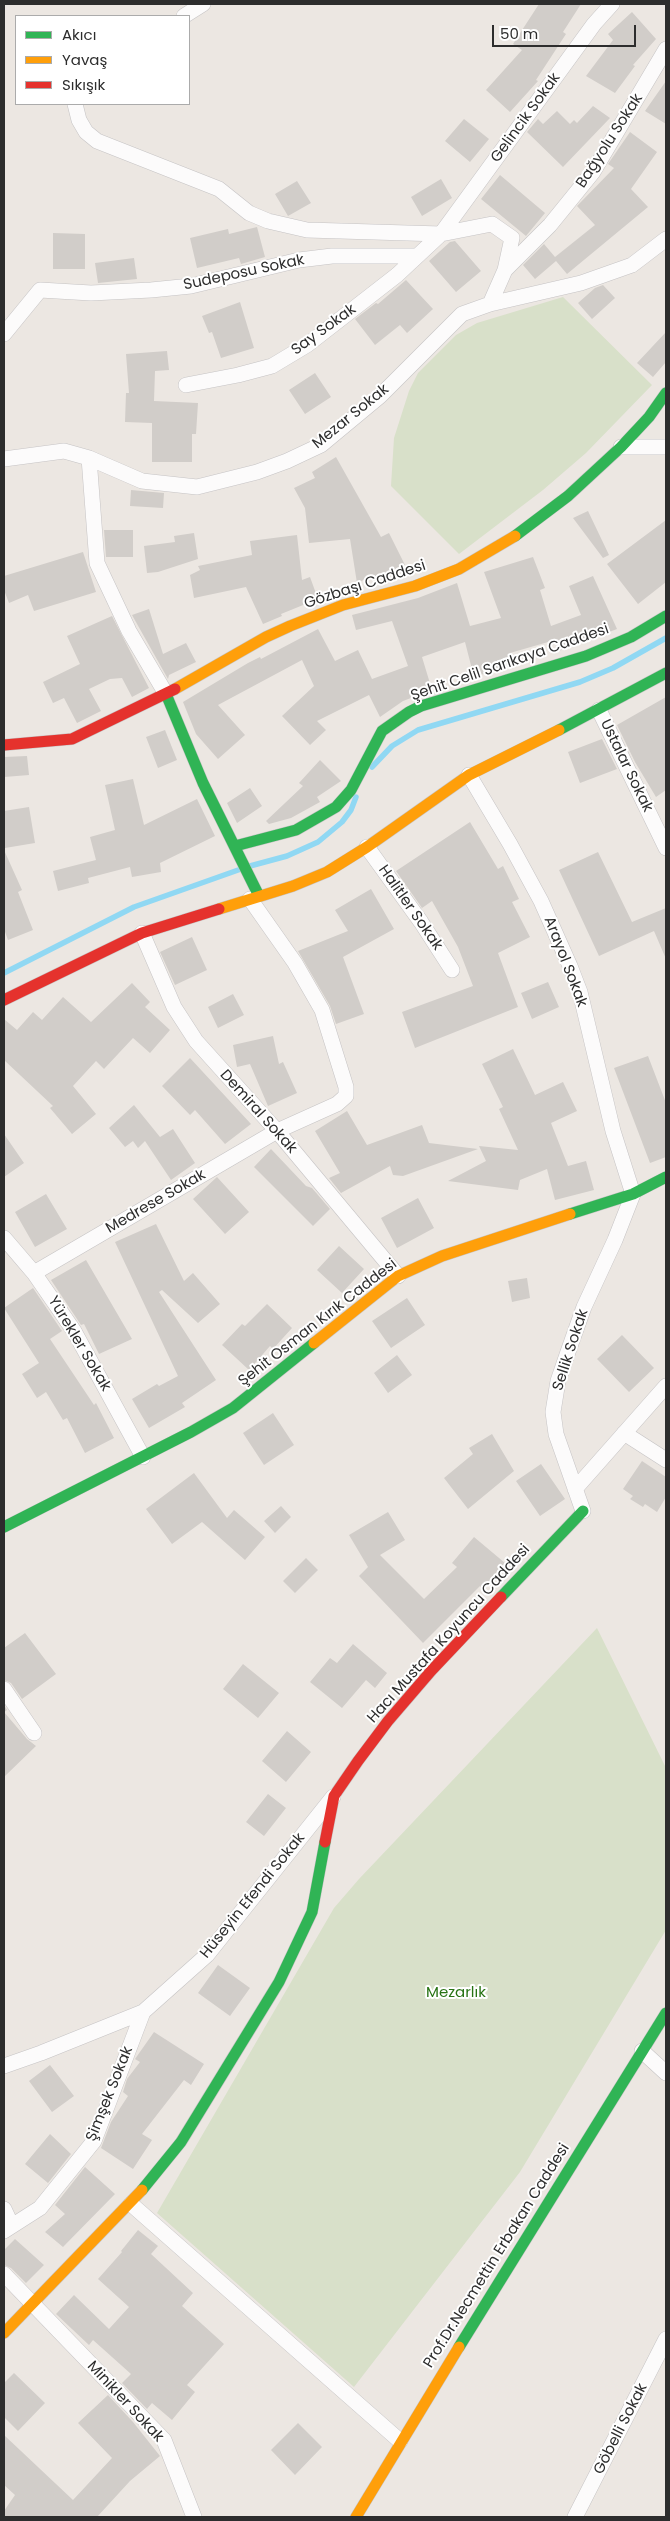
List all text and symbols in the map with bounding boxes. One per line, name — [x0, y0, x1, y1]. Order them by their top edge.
legend — [15, 15, 190, 105]
scale bar — [495, 15, 639, 47]
text: 50 m — [500, 23, 538, 44]
text: Akıcı — [62, 24, 96, 45]
text: Yavaş — [62, 49, 107, 70]
street label: Gelincik Sokak — [487, 70, 565, 166]
text: Sıkışık — [62, 74, 105, 95]
street label: Bağyolu Sokak — [573, 90, 647, 192]
street label: Sudeposu Sokak — [182, 251, 306, 295]
street label: Say Sokak — [288, 301, 360, 359]
street label: Mezar Sokak — [309, 381, 393, 453]
street label: Gözbaşı Caddesi — [302, 557, 428, 613]
street label: Şehit Celil Sarıkaya Caddesi — [409, 621, 611, 705]
street label: Ustalar Sokak — [596, 717, 656, 815]
street label: Halitler Sokak — [374, 862, 446, 954]
street label: Arayol Sokak — [539, 914, 591, 1010]
street label: Demiral Sokak — [216, 1066, 300, 1158]
street label: Medrese Sokak — [103, 1166, 209, 1238]
street label: Şehit Osman Kırık Caddesi — [235, 1256, 401, 1390]
street label: Yürekler Sokak — [44, 1293, 114, 1395]
street label: Sellik Sokak — [549, 1307, 593, 1393]
street label: Hacı Mustafa Koyuncu Caddesi — [364, 1541, 534, 1727]
street label: Hüseyin Efendi Sokak — [197, 1830, 309, 1962]
park label: Mezarlık — [426, 1984, 486, 2002]
street label: Şimşek Sokak — [83, 2044, 137, 2144]
street label: Prof.Dr.Necmettin Erbakan Caddesi — [420, 2141, 574, 2371]
street label: Minikler Sokak — [83, 2358, 167, 2446]
street label: Göbelli Sokak — [590, 2380, 652, 2478]

